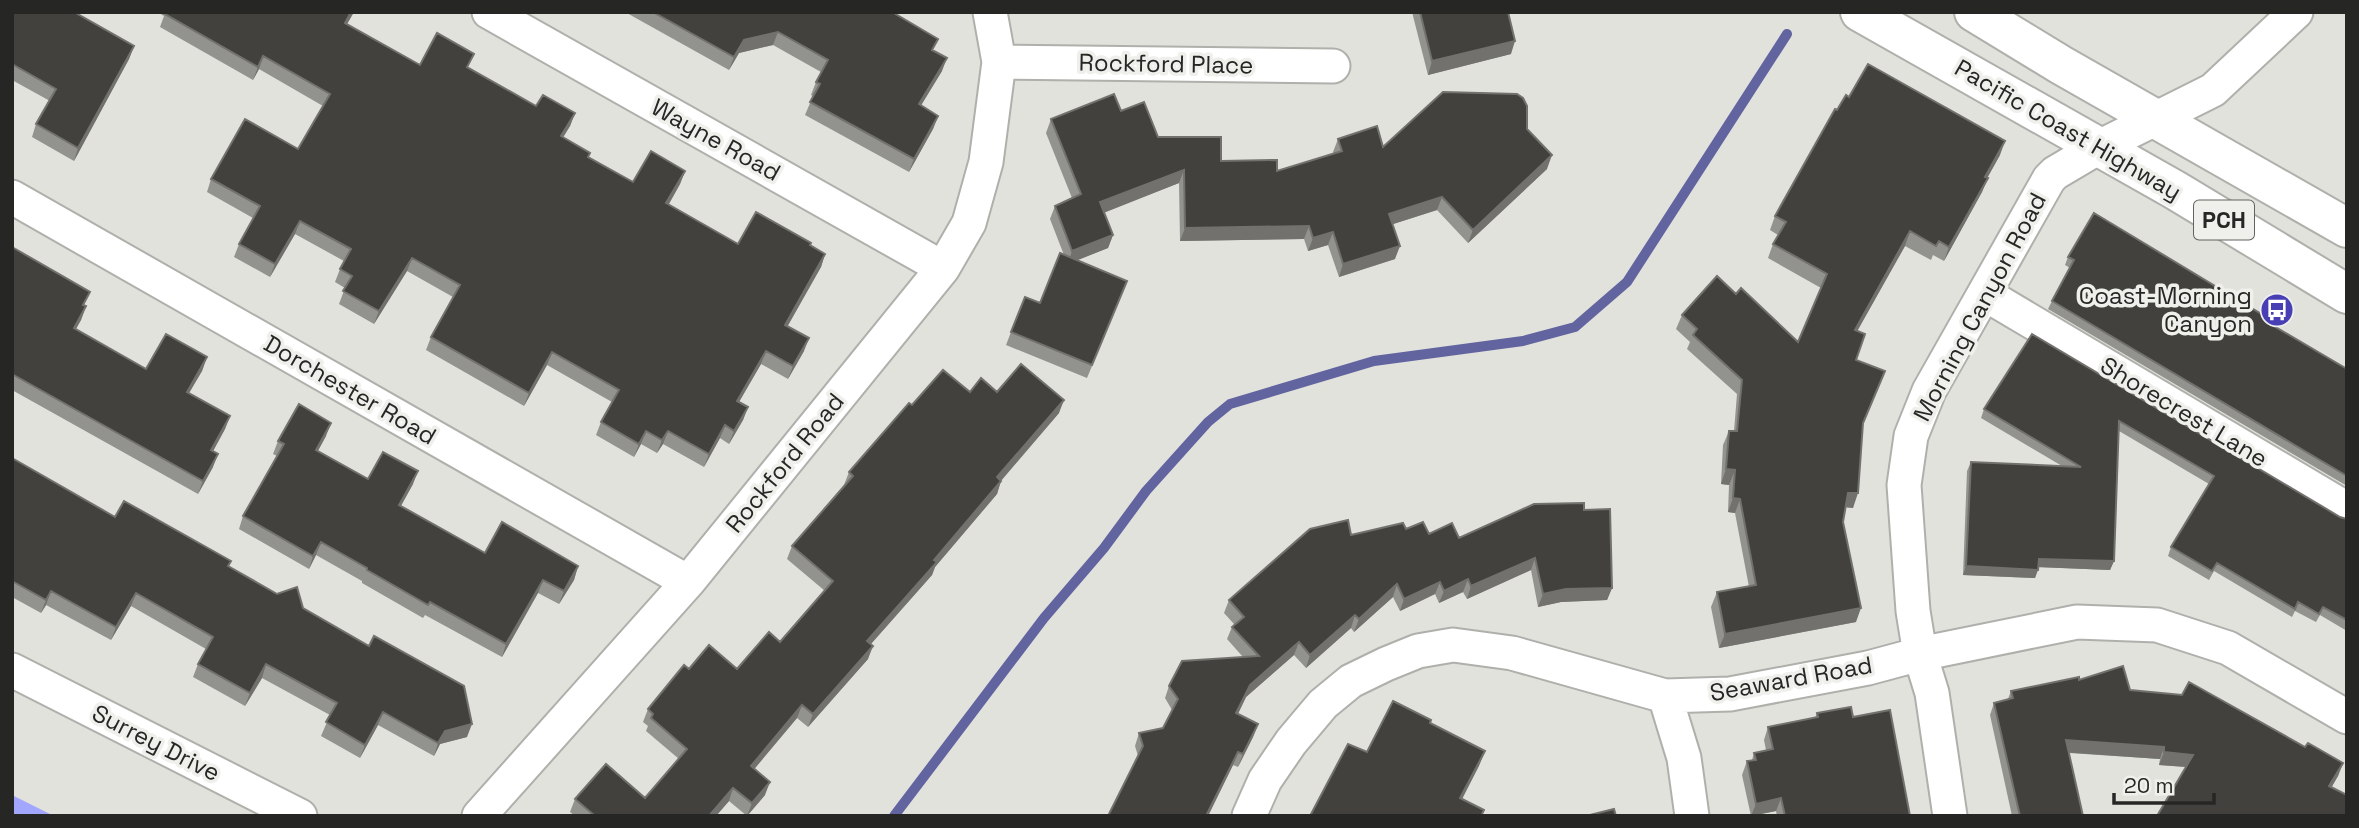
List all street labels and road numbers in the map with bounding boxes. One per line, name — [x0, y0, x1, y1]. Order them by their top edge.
street label: Rockford Place — [1078, 46, 1254, 81]
street label: Pacific Coast Highway — [1949, 52, 2187, 207]
street label: Wayne Road — [646, 91, 786, 188]
street label: Morning Canyon Road — [1906, 187, 2053, 426]
road number: PCH — [2194, 200, 2254, 240]
street label: Dorchester Road — [259, 328, 442, 451]
street label: Shorecrest Lane — [2095, 349, 2274, 474]
street label: Rockford Road — [719, 386, 851, 539]
street label: Seaward Road — [1707, 649, 1875, 708]
street label: Surrey Drive — [87, 697, 225, 788]

